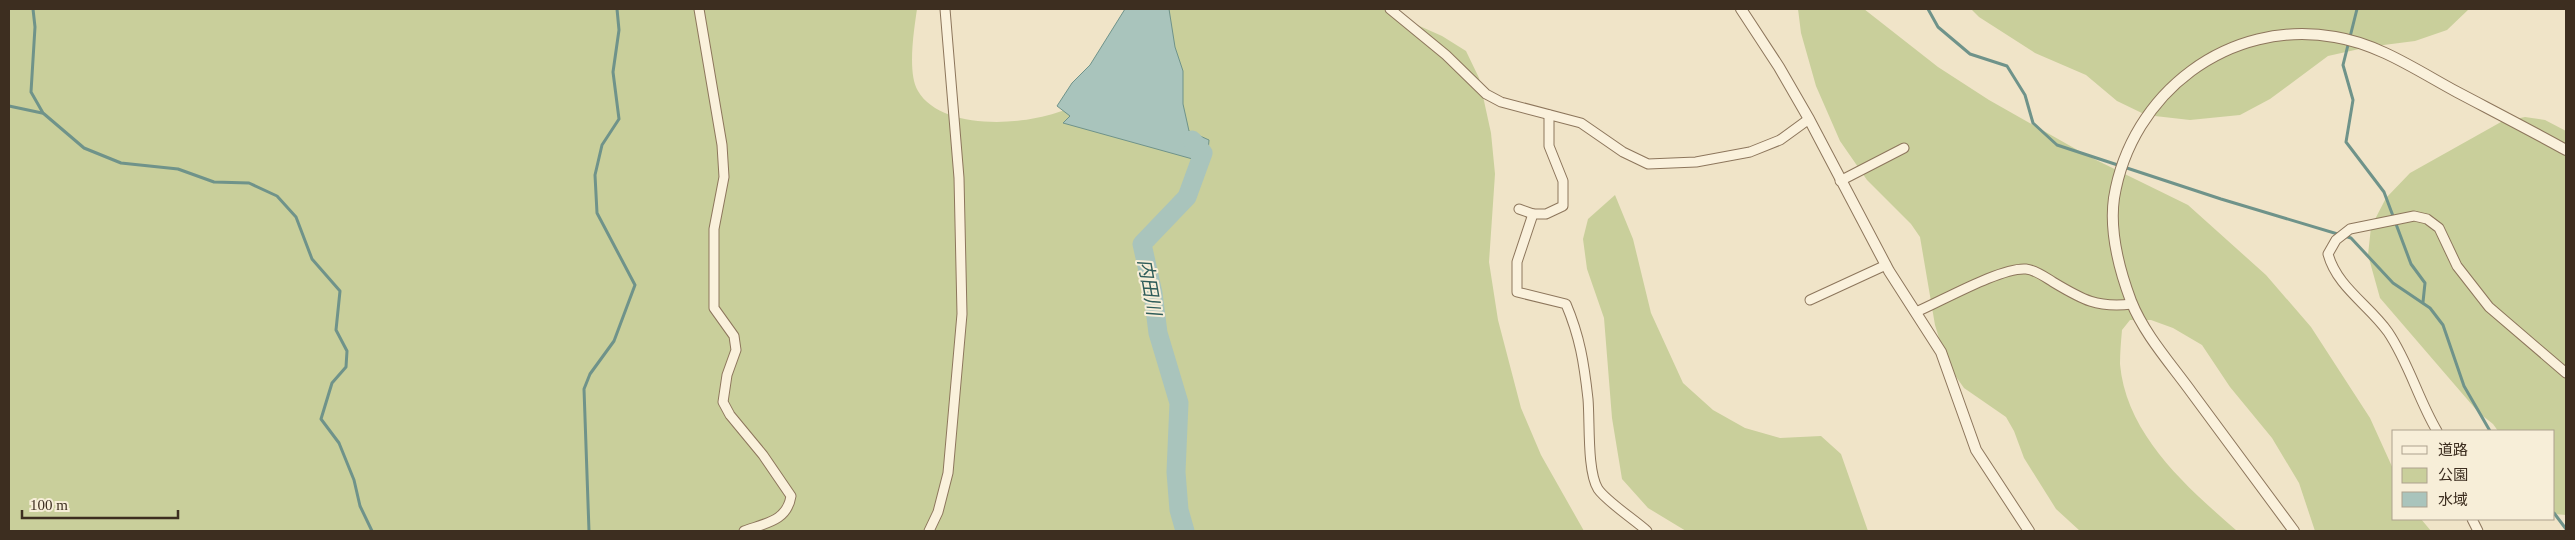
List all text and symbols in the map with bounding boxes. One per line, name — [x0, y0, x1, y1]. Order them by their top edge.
water label: 内田川 — [1134, 257, 1165, 319]
legend — [2392, 430, 2555, 520]
text: 道路 — [2438, 442, 2468, 458]
text: 公園 — [2438, 467, 2468, 483]
scale bar — [22, 488, 179, 520]
text: 水域 — [2438, 492, 2468, 508]
text: 100 m — [30, 497, 68, 513]

